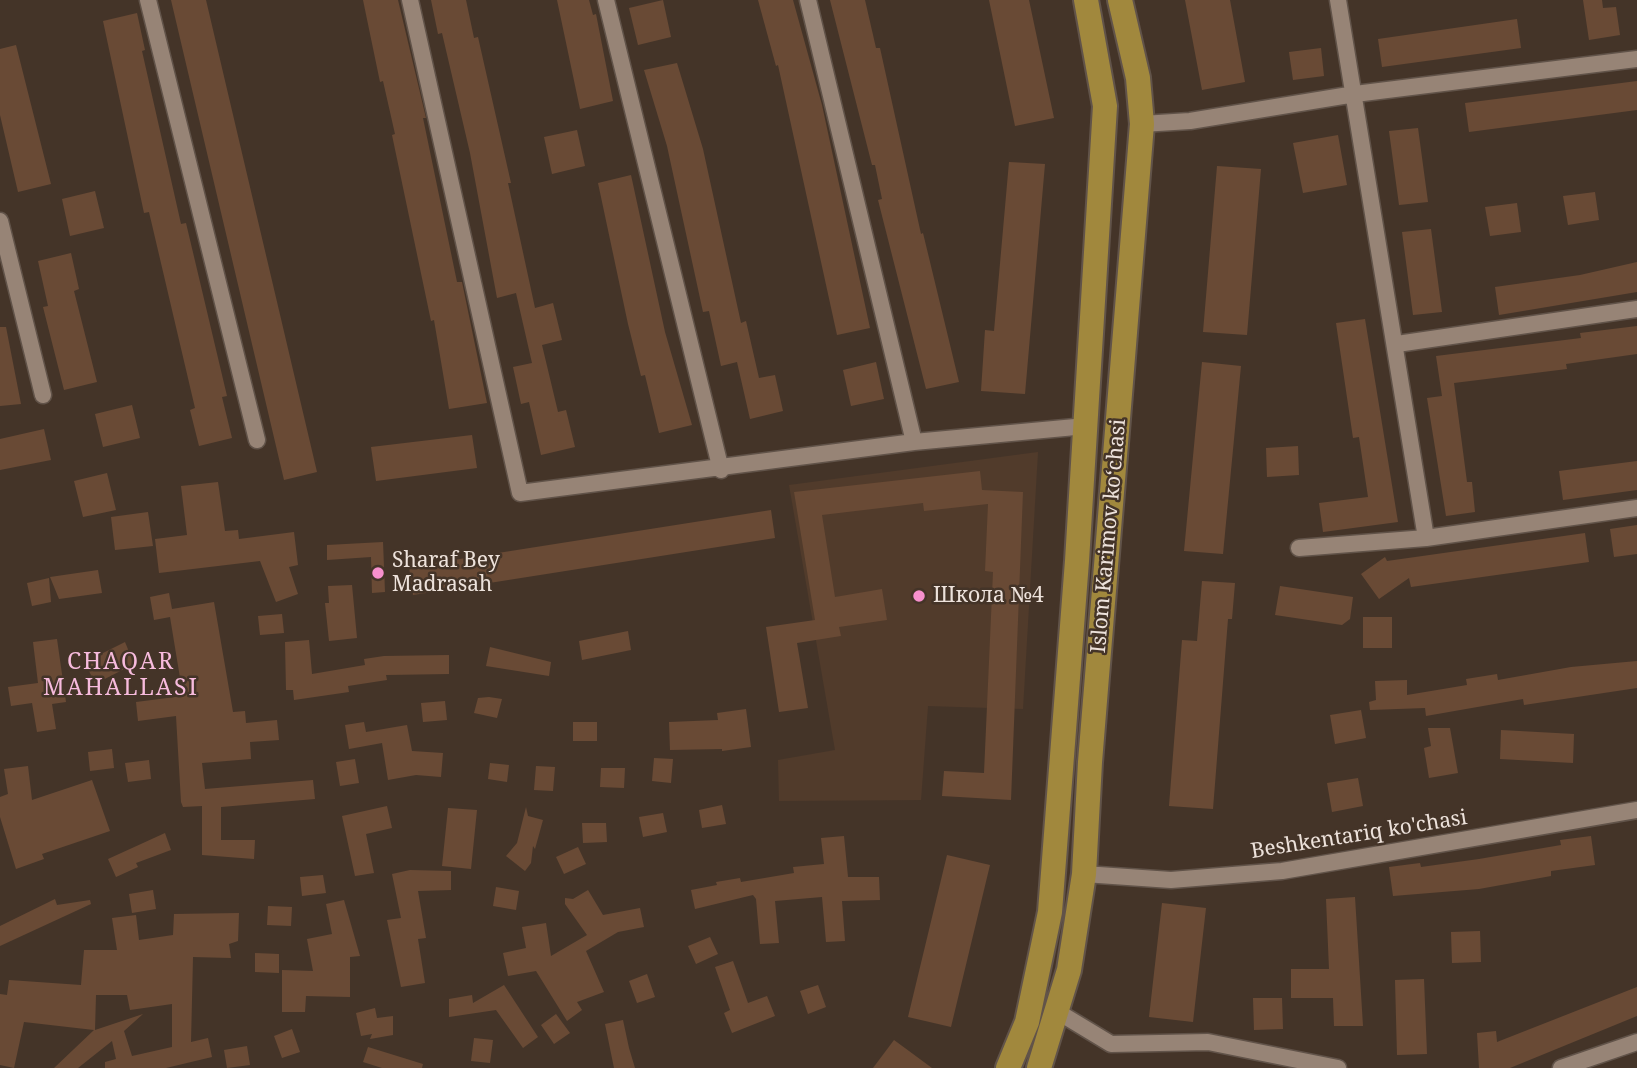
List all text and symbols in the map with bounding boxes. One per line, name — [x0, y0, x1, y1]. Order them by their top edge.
street label: Islom Karimov ko‘chasi — [1086, 418, 1132, 654]
place label: Sharaf Bey Madrasah — [392, 548, 500, 598]
marker: Sharaf Bey Madrasah — [370, 565, 386, 581]
place label: Школа №4 — [933, 583, 1044, 609]
marker: Школа №4 — [911, 588, 927, 604]
district label: CHAQAR MAHALLASI — [44, 648, 198, 702]
street label: Beshkentariq ko'chasi — [1249, 805, 1469, 865]

